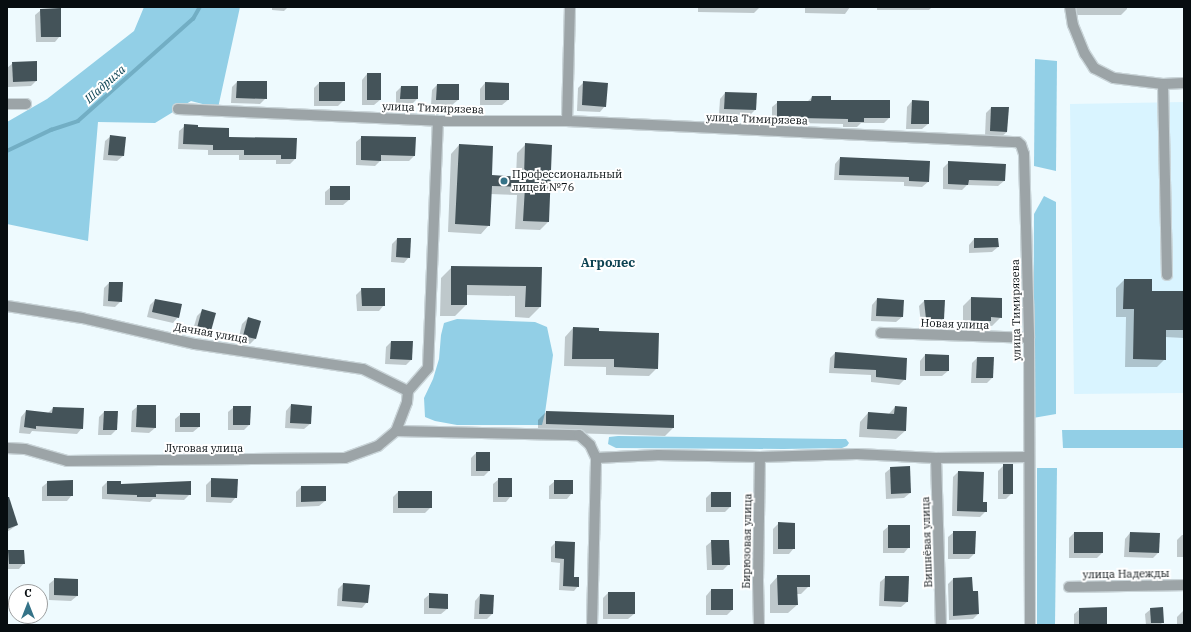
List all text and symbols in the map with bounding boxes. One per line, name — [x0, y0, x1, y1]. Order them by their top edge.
water label: Шадриха — [82, 62, 128, 106]
street label: улица Тимирязева — [382, 100, 484, 116]
street label: улица Тимирязева — [706, 111, 808, 127]
place label: Профессиональный лицей №76 — [512, 168, 622, 194]
marker: Профессиональный лицей №76 — [499, 176, 509, 186]
district label: Агролес — [581, 255, 635, 271]
street label: улица Тимирязева — [1009, 259, 1023, 361]
street label: Новая улица — [921, 316, 989, 332]
street label: Дачная улица — [173, 320, 249, 346]
street label: Луговая улица — [165, 441, 243, 455]
street label: Бирюзовая улица — [740, 493, 754, 589]
street label: Вишнёвая улица — [919, 496, 935, 588]
street label: улица Надежды — [1082, 567, 1170, 581]
north arrow — [8, 584, 48, 624]
text: С — [24, 586, 32, 600]

